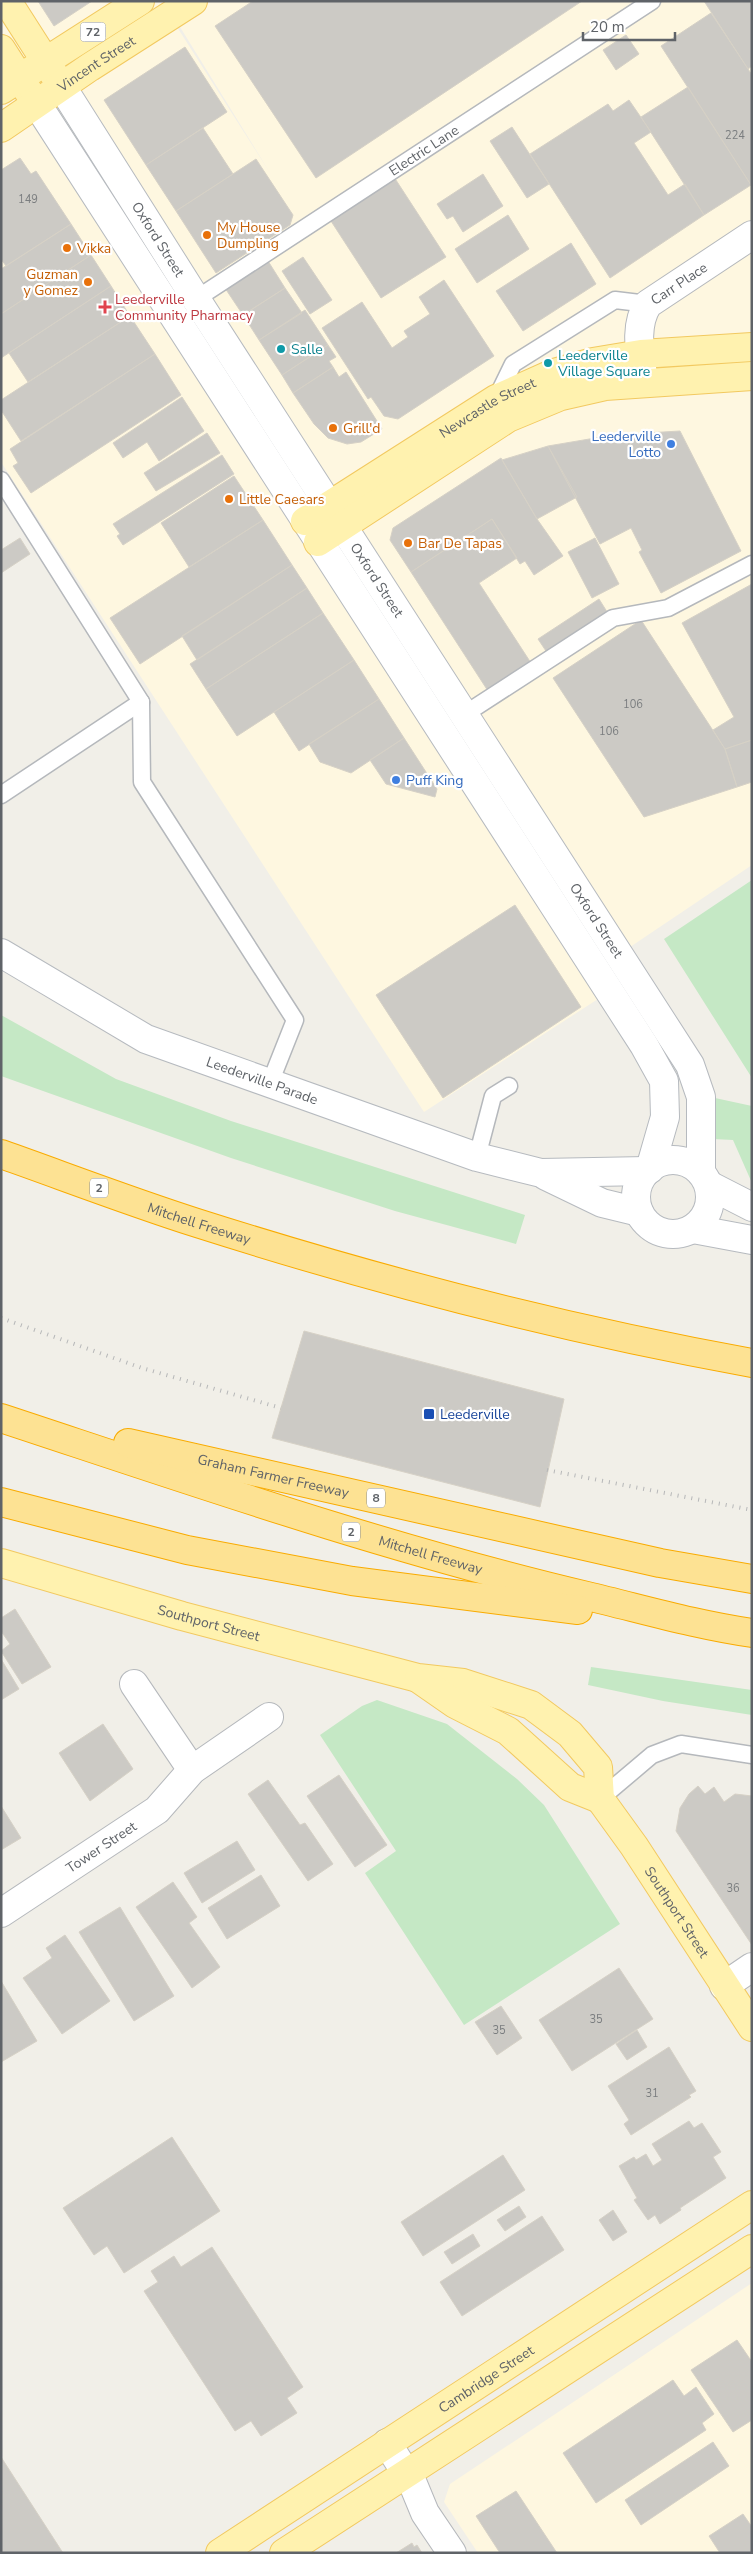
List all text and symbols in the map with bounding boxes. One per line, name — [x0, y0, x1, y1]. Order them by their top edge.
scale bar — [583, 10, 676, 42]
text: 20 m — [590, 17, 625, 37]
road number: 72 — [80, 22, 106, 42]
street label: Vincent Street — [53, 31, 139, 97]
street label: Electric Lane — [385, 120, 462, 180]
house number: 224 — [725, 128, 745, 143]
house number: 149 — [18, 192, 38, 207]
street label: Oxford Street — [127, 198, 189, 280]
place label: My House Dumpling — [217, 218, 280, 253]
marker: My House Dumpling — [201, 229, 213, 241]
place label: Vikka — [76, 239, 111, 258]
marker: Vikka — [61, 242, 73, 254]
street label: Carr Place — [647, 258, 711, 309]
place label: Guzman y Gomez — [23, 265, 79, 300]
marker: Guzman y Gomez — [82, 276, 94, 288]
place label: Leederville Community Pharmacy — [115, 290, 254, 325]
marker: Leederville Community Pharmacy — [99, 301, 111, 313]
place label: Salle — [291, 340, 323, 359]
marker: Salle — [275, 343, 287, 355]
place label: Leederville Village Square — [557, 346, 650, 381]
marker: Leederville Village Square — [542, 357, 554, 369]
street label: Newcastle Street — [435, 373, 539, 442]
place label: Grill'd — [343, 419, 380, 438]
marker: Grill'd — [327, 422, 339, 434]
place label: Leederville Lotto — [591, 427, 661, 462]
marker: Leederville Lotto — [665, 438, 677, 450]
place label: Little Caesars — [239, 490, 325, 509]
marker: Little Caesars — [223, 493, 235, 505]
place label: Bar De Tapas — [418, 534, 502, 553]
marker: Bar De Tapas — [402, 537, 414, 549]
street label: Oxford Street — [346, 539, 408, 621]
house number: 106 — [623, 697, 643, 712]
house number: 106 — [599, 724, 619, 739]
place label: Puff King — [406, 771, 463, 790]
marker: Puff King — [390, 774, 402, 786]
street label: Oxford Street — [566, 879, 628, 961]
street label: Leederville Parade — [204, 1052, 321, 1109]
road number: 2 — [90, 1178, 108, 1198]
street label: Mitchell Freeway — [145, 1198, 254, 1249]
place label: Leederville — [440, 1405, 510, 1424]
marker: Leederville — [422, 1407, 436, 1421]
street label: Graham Farmer Freeway — [196, 1449, 352, 1502]
road number: 8 — [367, 1489, 385, 1508]
road number: 2 — [342, 1522, 360, 1541]
street label: Mitchell Freeway — [376, 1531, 486, 1579]
street label: Southport Street — [155, 1600, 262, 1646]
street label: Tower Street — [62, 1817, 140, 1877]
street label: Southport Street — [640, 1863, 714, 1961]
house number: 36 — [726, 1881, 740, 1896]
house number: 35 — [589, 2012, 603, 2027]
house number: 35 — [492, 2023, 506, 2038]
house number: 31 — [645, 2086, 659, 2101]
street label: Cambridge Street — [435, 2341, 538, 2417]

